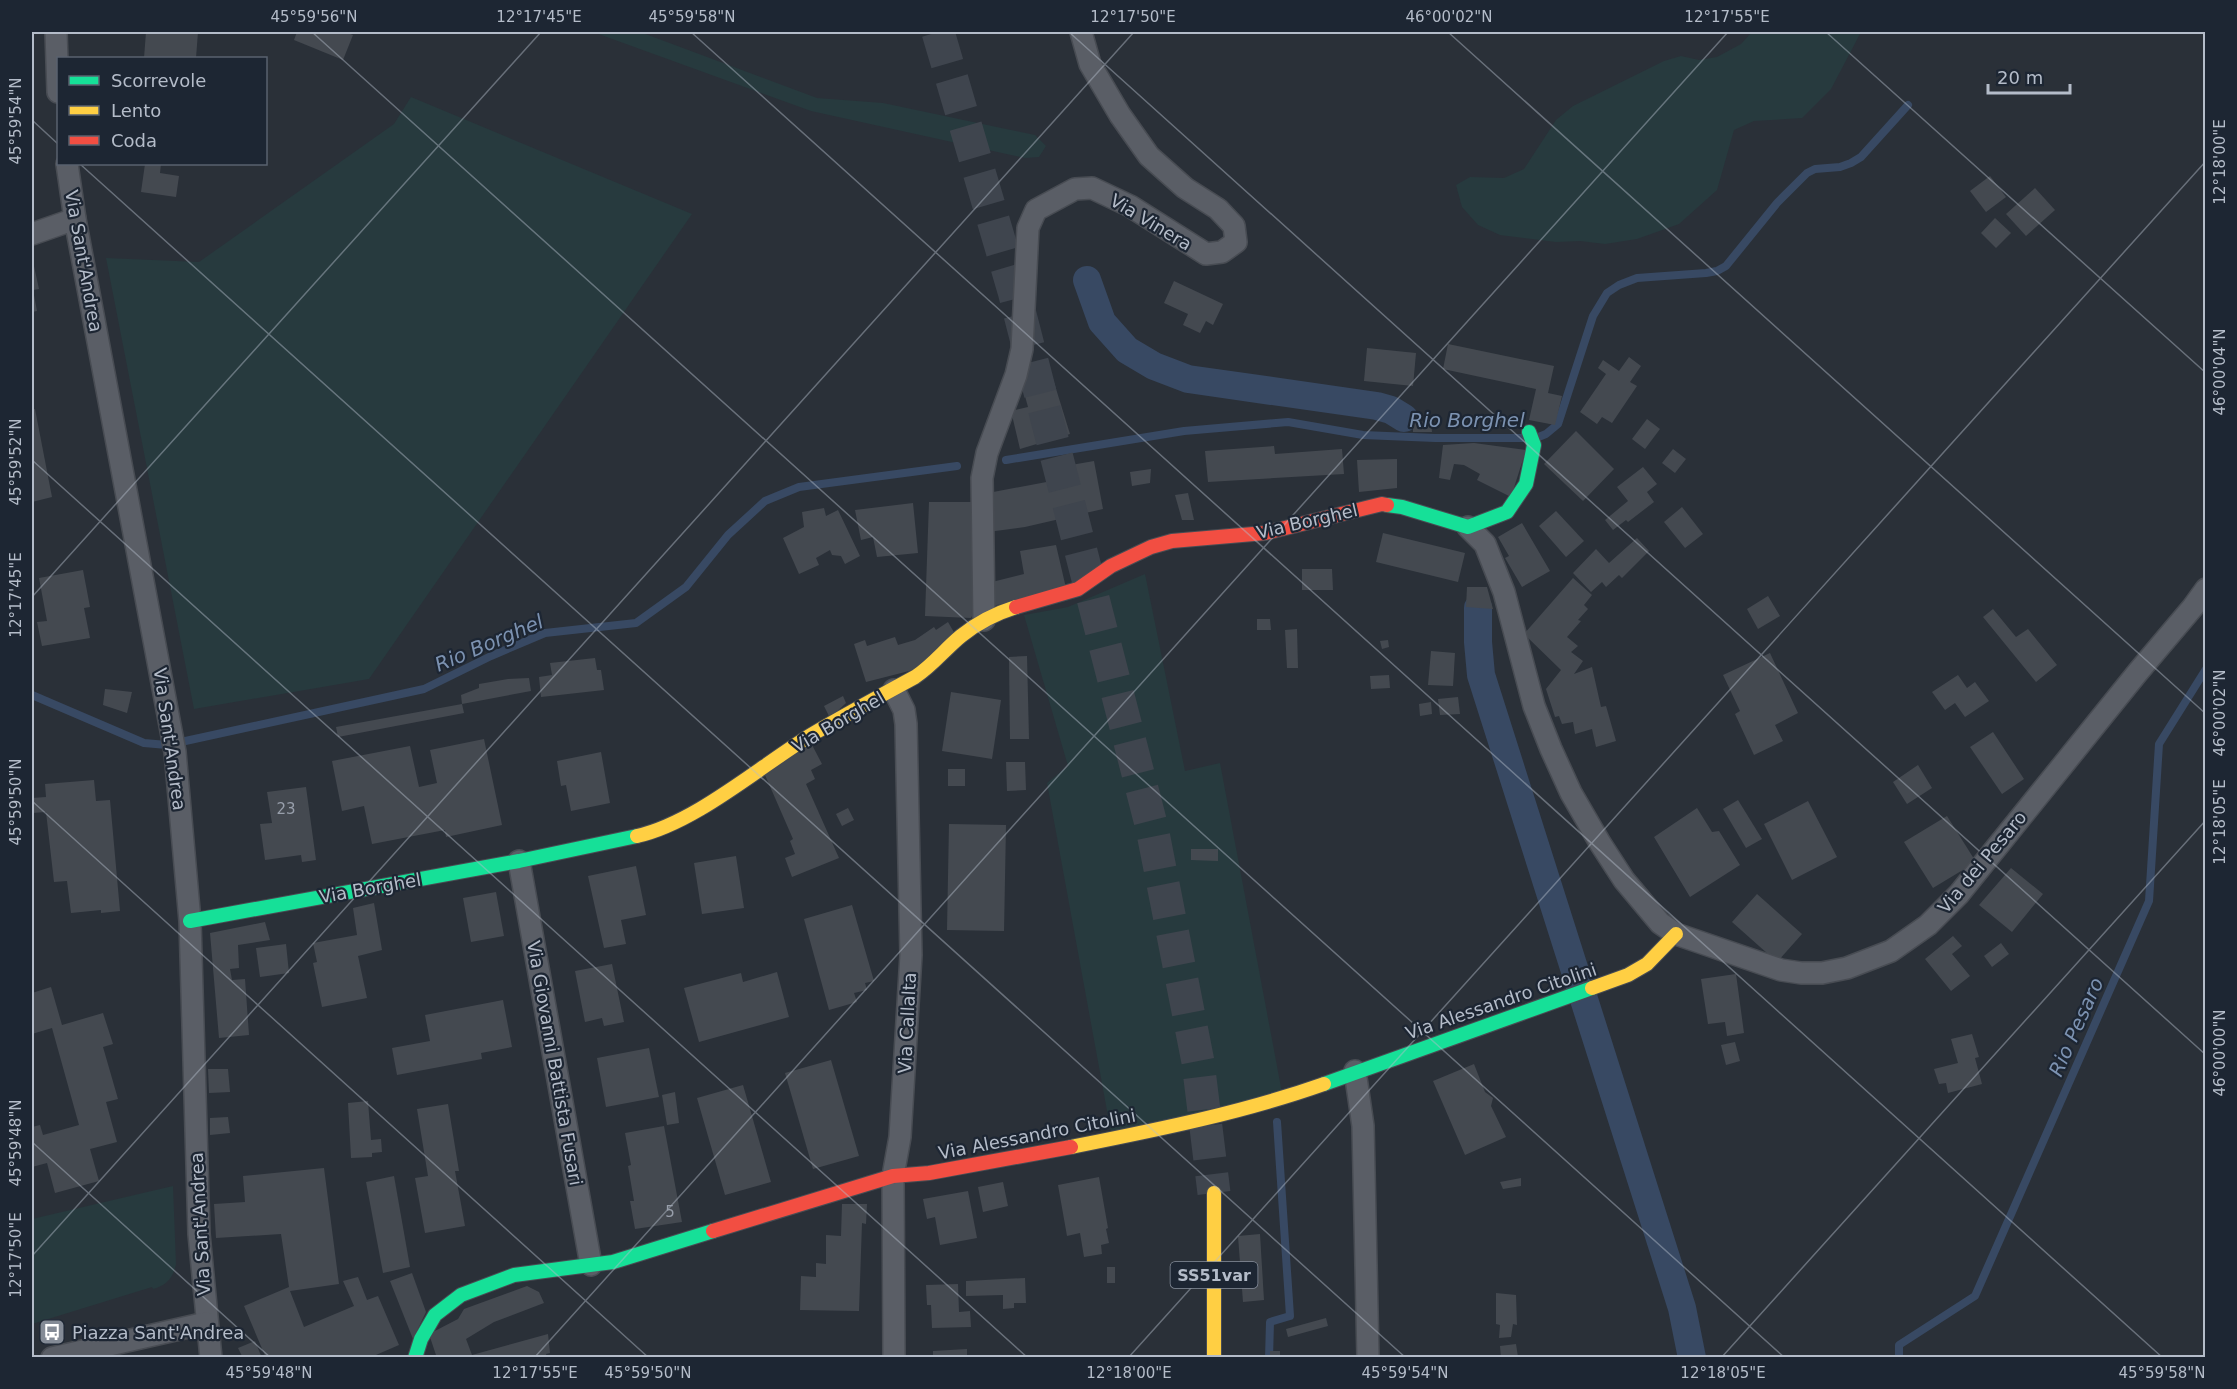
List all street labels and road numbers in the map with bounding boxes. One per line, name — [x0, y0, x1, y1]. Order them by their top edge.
street label: Via Sant'Andrea — [61, 188, 107, 334]
street label: Via Vinera — [1106, 189, 1196, 255]
street label: Via Borghel — [1254, 499, 1360, 543]
street label: Via Sant'Andrea — [150, 666, 190, 812]
street label: Via Borghel — [788, 687, 888, 757]
street label: Via dei Pesaro — [1933, 807, 2031, 917]
street label: Via Borghel — [317, 869, 423, 907]
street label: Via Giovanni Battista Fusari — [523, 939, 587, 1187]
street label: Via Alessandro Citolini — [1403, 958, 1599, 1044]
street label: Via Callalta — [894, 972, 920, 1074]
street label: Via Alessandro Citolini — [937, 1105, 1137, 1163]
street label: Via Sant'Andrea — [186, 1152, 214, 1296]
road number: SS51var — [1170, 1262, 1258, 1288]

